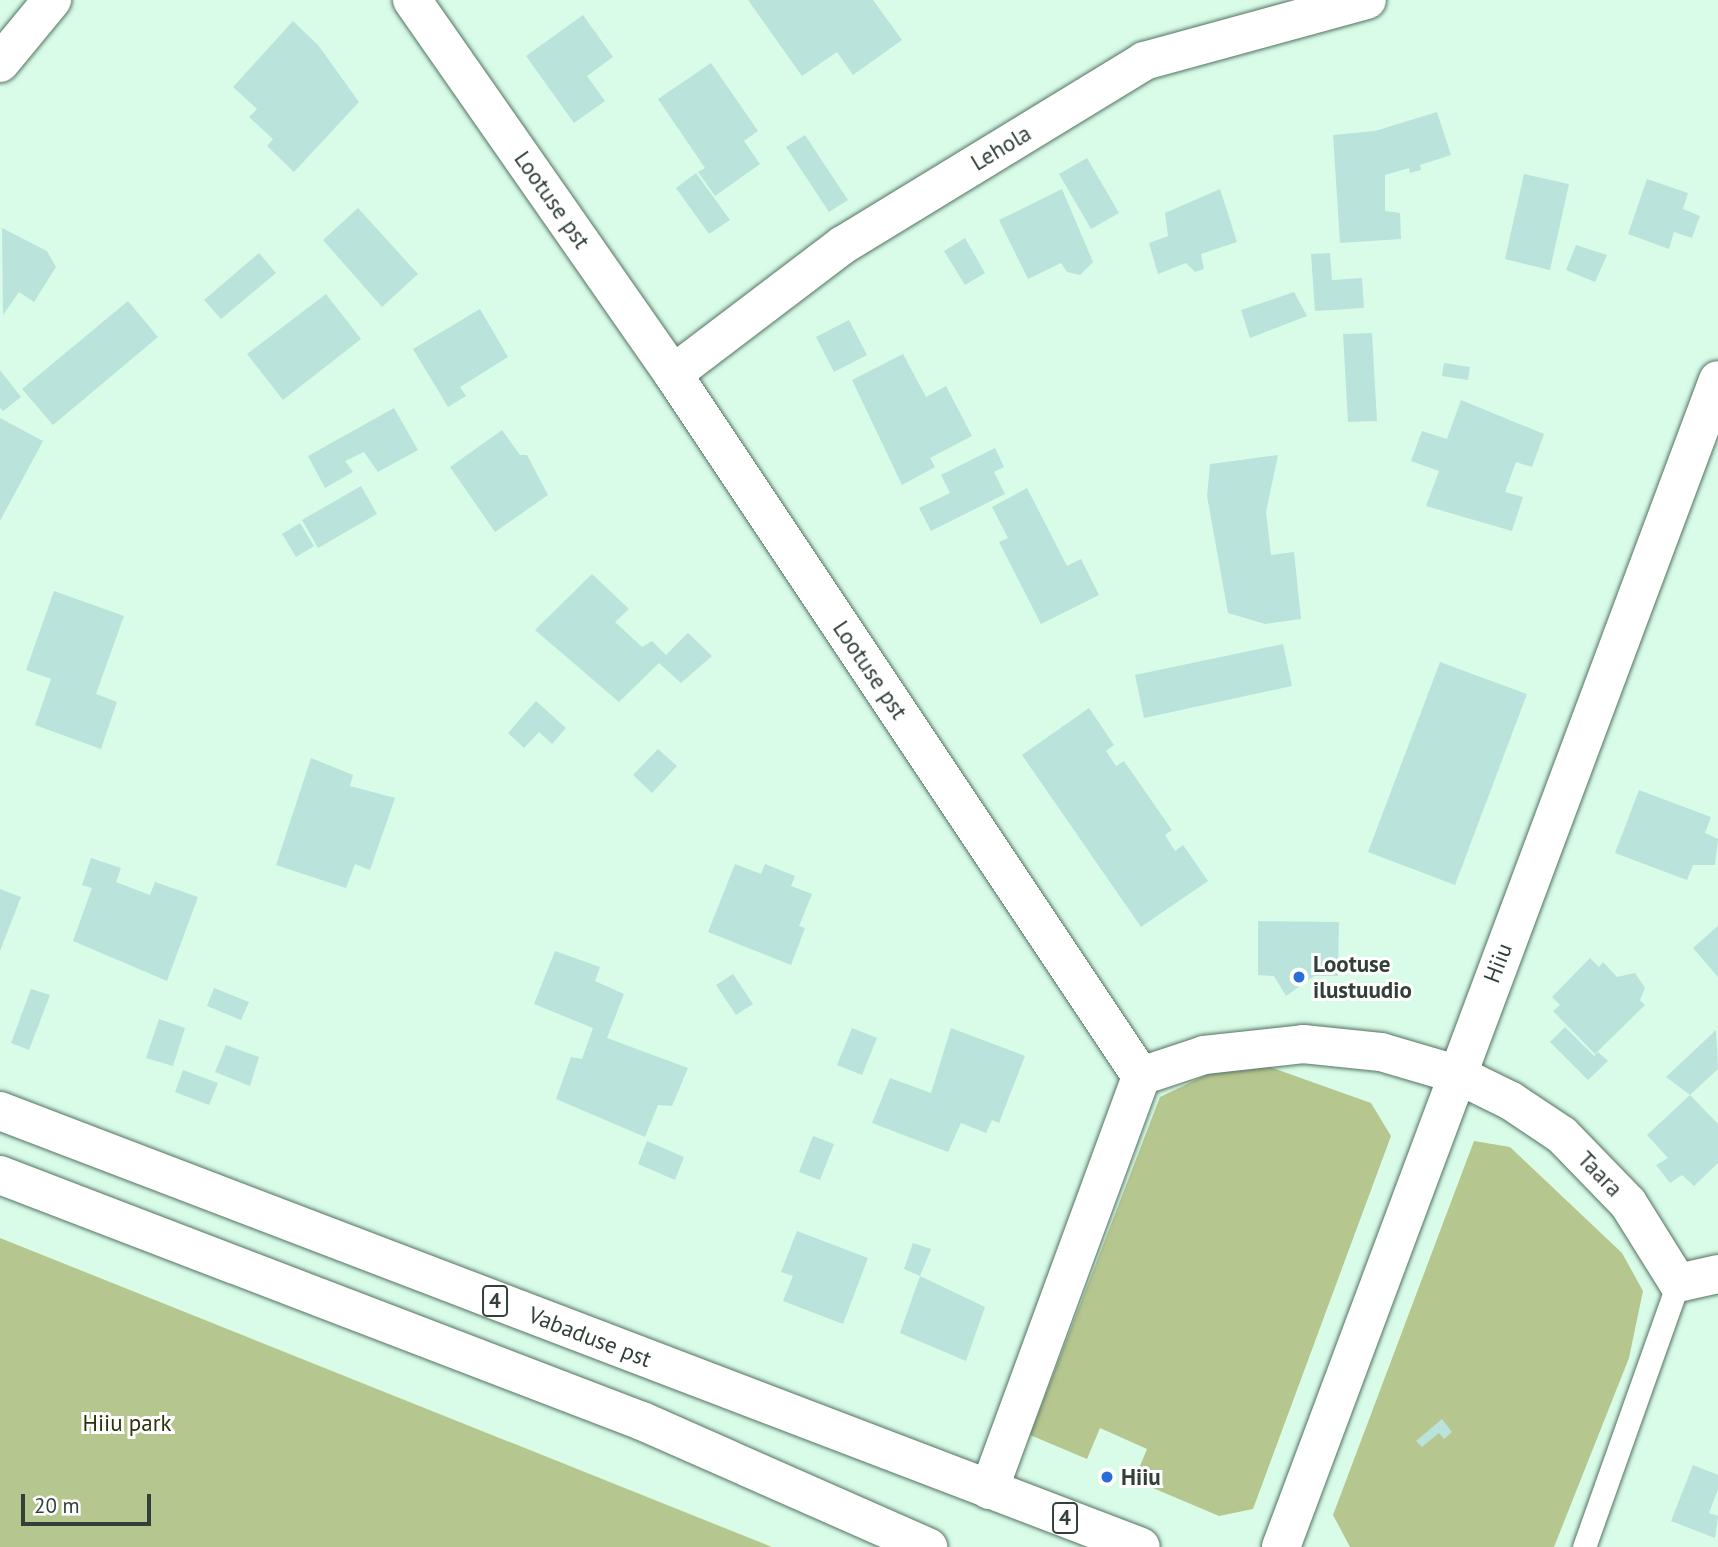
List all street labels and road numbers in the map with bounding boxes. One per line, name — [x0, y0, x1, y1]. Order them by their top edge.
street label: Lehola — [966, 119, 1036, 177]
street label: Lootuse pst — [508, 146, 596, 254]
street label: Lootuse pst — [827, 616, 913, 724]
street label: Hiiu — [1478, 939, 1518, 987]
street label: Taara — [1572, 1146, 1628, 1202]
road number: 4 — [481, 1284, 509, 1318]
street label: Vabaduse pst — [525, 1301, 655, 1373]
road number: 4 — [1051, 1500, 1079, 1536]

